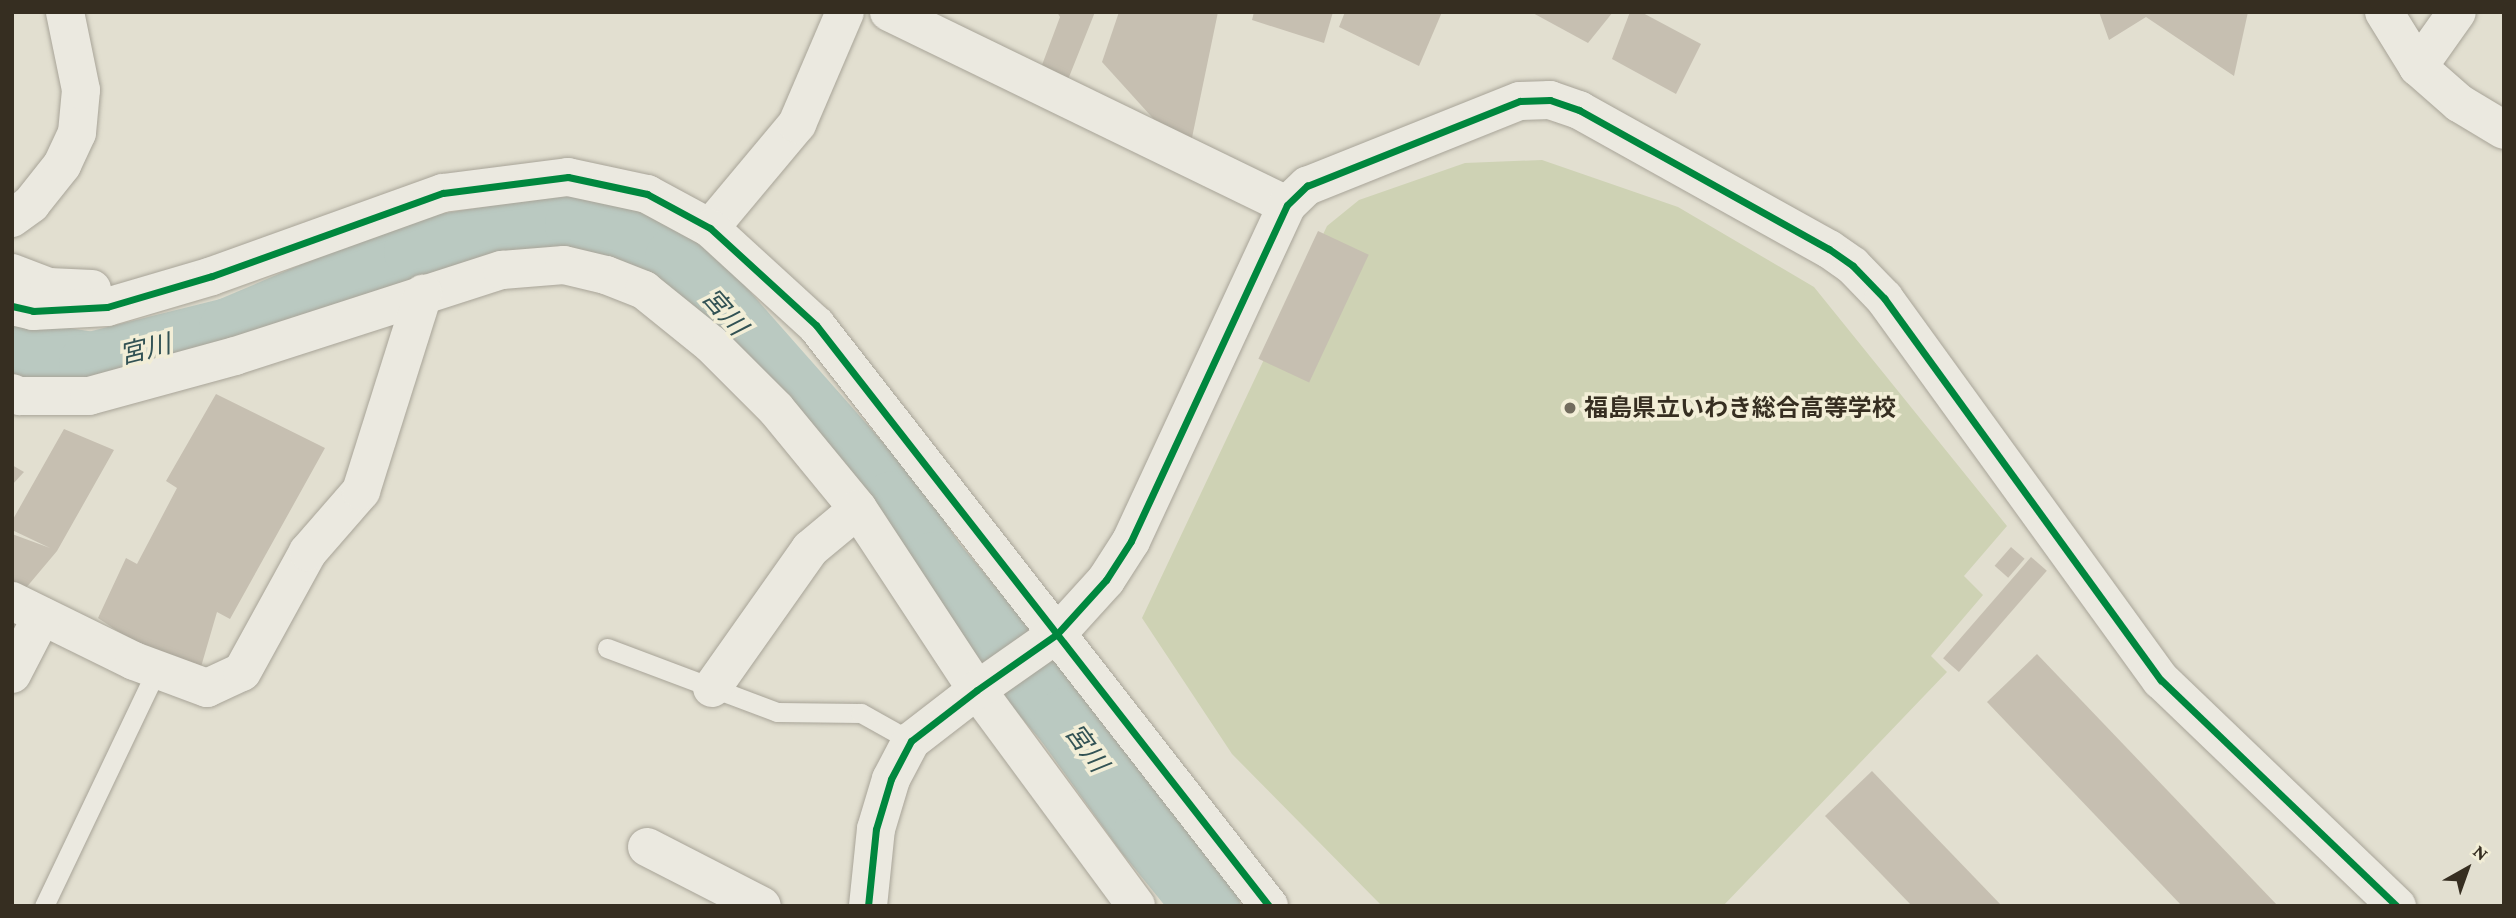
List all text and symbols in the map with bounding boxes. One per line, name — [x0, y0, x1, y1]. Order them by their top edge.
water label: 宮川 — [695, 282, 753, 342]
water label: 宮川 — [116, 329, 174, 371]
place label: 福島県立いわき総合高等学校 — [1584, 394, 1896, 422]
marker: 福島県立いわき総合高等学校 — [1562, 400, 1578, 416]
water label: 宮川 — [1058, 718, 1114, 778]
north arrow — [2432, 834, 2502, 904]
text: N — [2469, 840, 2493, 865]

